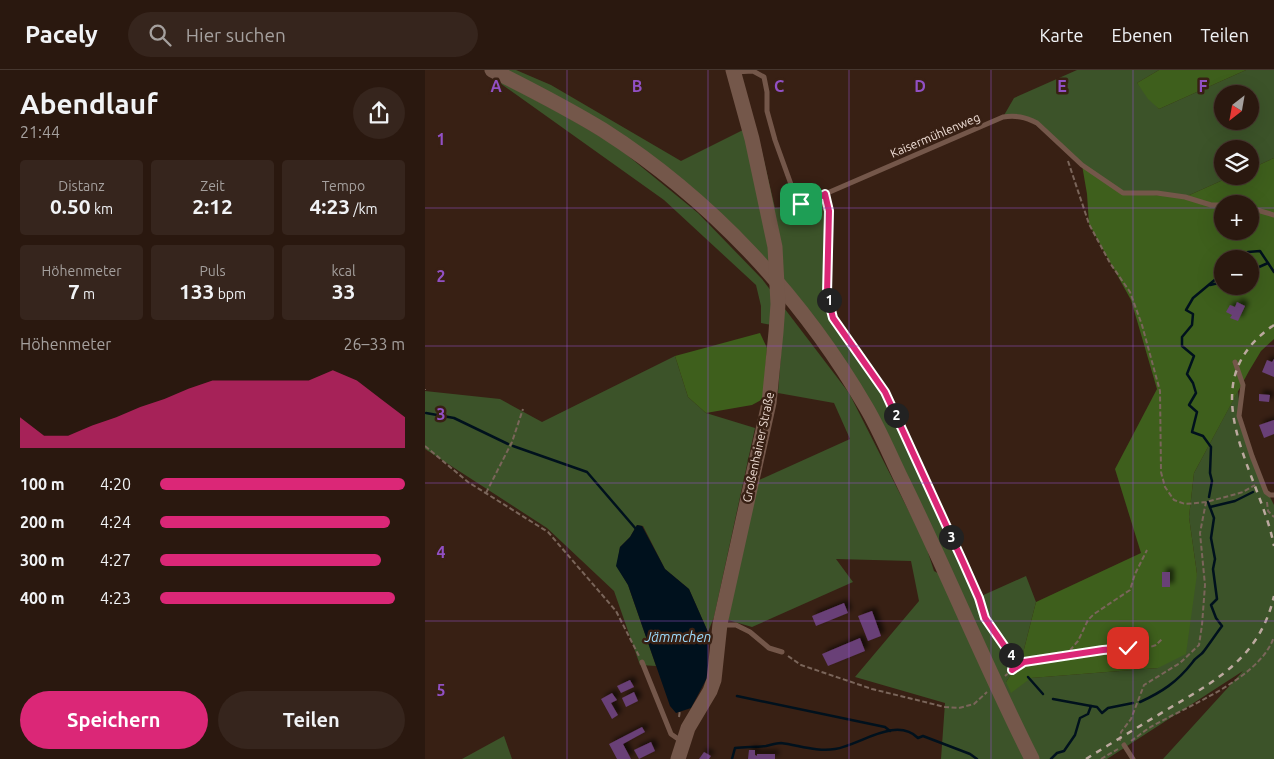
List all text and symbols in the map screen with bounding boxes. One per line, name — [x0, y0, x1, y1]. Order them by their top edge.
search box — [128, 12, 478, 57]
text: Pacely — [25, 21, 98, 48]
icon: search — [146, 21, 174, 49]
text: Hier suchen — [186, 24, 286, 46]
text: Karte — [1040, 25, 1084, 45]
text: Ebenen — [1112, 25, 1173, 45]
text: Teilen — [1201, 25, 1249, 45]
text: A — [490, 77, 502, 95]
text: B — [632, 77, 642, 95]
text: C — [774, 77, 784, 95]
text: D — [914, 77, 926, 95]
text: E — [1057, 77, 1067, 95]
text: F — [1199, 77, 1208, 95]
north arrow — [1214, 85, 1259, 130]
map controls — [1214, 85, 1259, 295]
button: share — [353, 87, 405, 139]
text: Abendlauf — [20, 88, 158, 119]
street label: Kaisermühlenweg — [888, 110, 982, 160]
text: 21:44 — [20, 123, 60, 141]
text: 1 — [436, 130, 446, 148]
button: layers — [1214, 140, 1259, 185]
text: Distanz — [58, 178, 105, 194]
text: Zeit — [200, 178, 225, 194]
text: Tempo — [322, 178, 365, 194]
pin — [780, 183, 822, 225]
icon: arrive — [787, 190, 815, 218]
text: 0.50 — [50, 194, 91, 218]
text: 2:12 — [192, 194, 233, 218]
text: 4:23 — [309, 194, 350, 218]
button: + — [1214, 195, 1259, 240]
text: km — [91, 201, 113, 217]
text: /km — [350, 201, 378, 217]
button: − — [1214, 250, 1259, 295]
text: Höhenmeter — [42, 263, 121, 279]
text: Puls — [199, 263, 226, 279]
text: kcal — [331, 263, 356, 279]
text: 2 — [436, 267, 446, 285]
text: 7 — [68, 279, 80, 303]
text: 133 — [179, 279, 214, 303]
text: 33 — [332, 279, 355, 303]
text: m — [80, 286, 95, 302]
text: bpm — [214, 286, 246, 302]
pin: 1 — [817, 288, 841, 312]
text: 1 — [826, 292, 833, 308]
text: Höhenmeter — [20, 335, 111, 353]
text: 26–33 m — [343, 335, 405, 353]
street label: Großenhainer Straße — [740, 391, 776, 503]
pin: 2 — [883, 402, 909, 428]
text: 3 — [436, 405, 446, 423]
text: 2 — [893, 407, 900, 423]
text: 100 m — [20, 475, 65, 493]
text: 4:20 — [100, 475, 131, 493]
text: 200 m — [20, 513, 65, 531]
text: 4:24 — [100, 513, 131, 531]
pin: 3 — [939, 524, 963, 550]
text: 3 — [948, 529, 955, 545]
text: 4 — [436, 543, 446, 561]
text: 300 m — [20, 551, 65, 569]
text: 4:27 — [100, 551, 131, 569]
text: 400 m — [20, 589, 65, 607]
text: 4:23 — [100, 589, 131, 607]
pin — [1107, 627, 1149, 669]
water label: Jämmchen — [644, 629, 711, 645]
icon: check — [1114, 634, 1142, 662]
pin: 4 — [999, 642, 1023, 668]
text: 4 — [1008, 647, 1015, 663]
text: 5 — [436, 681, 446, 699]
button: Speichern — [20, 691, 208, 749]
button: Teilen — [218, 691, 405, 749]

